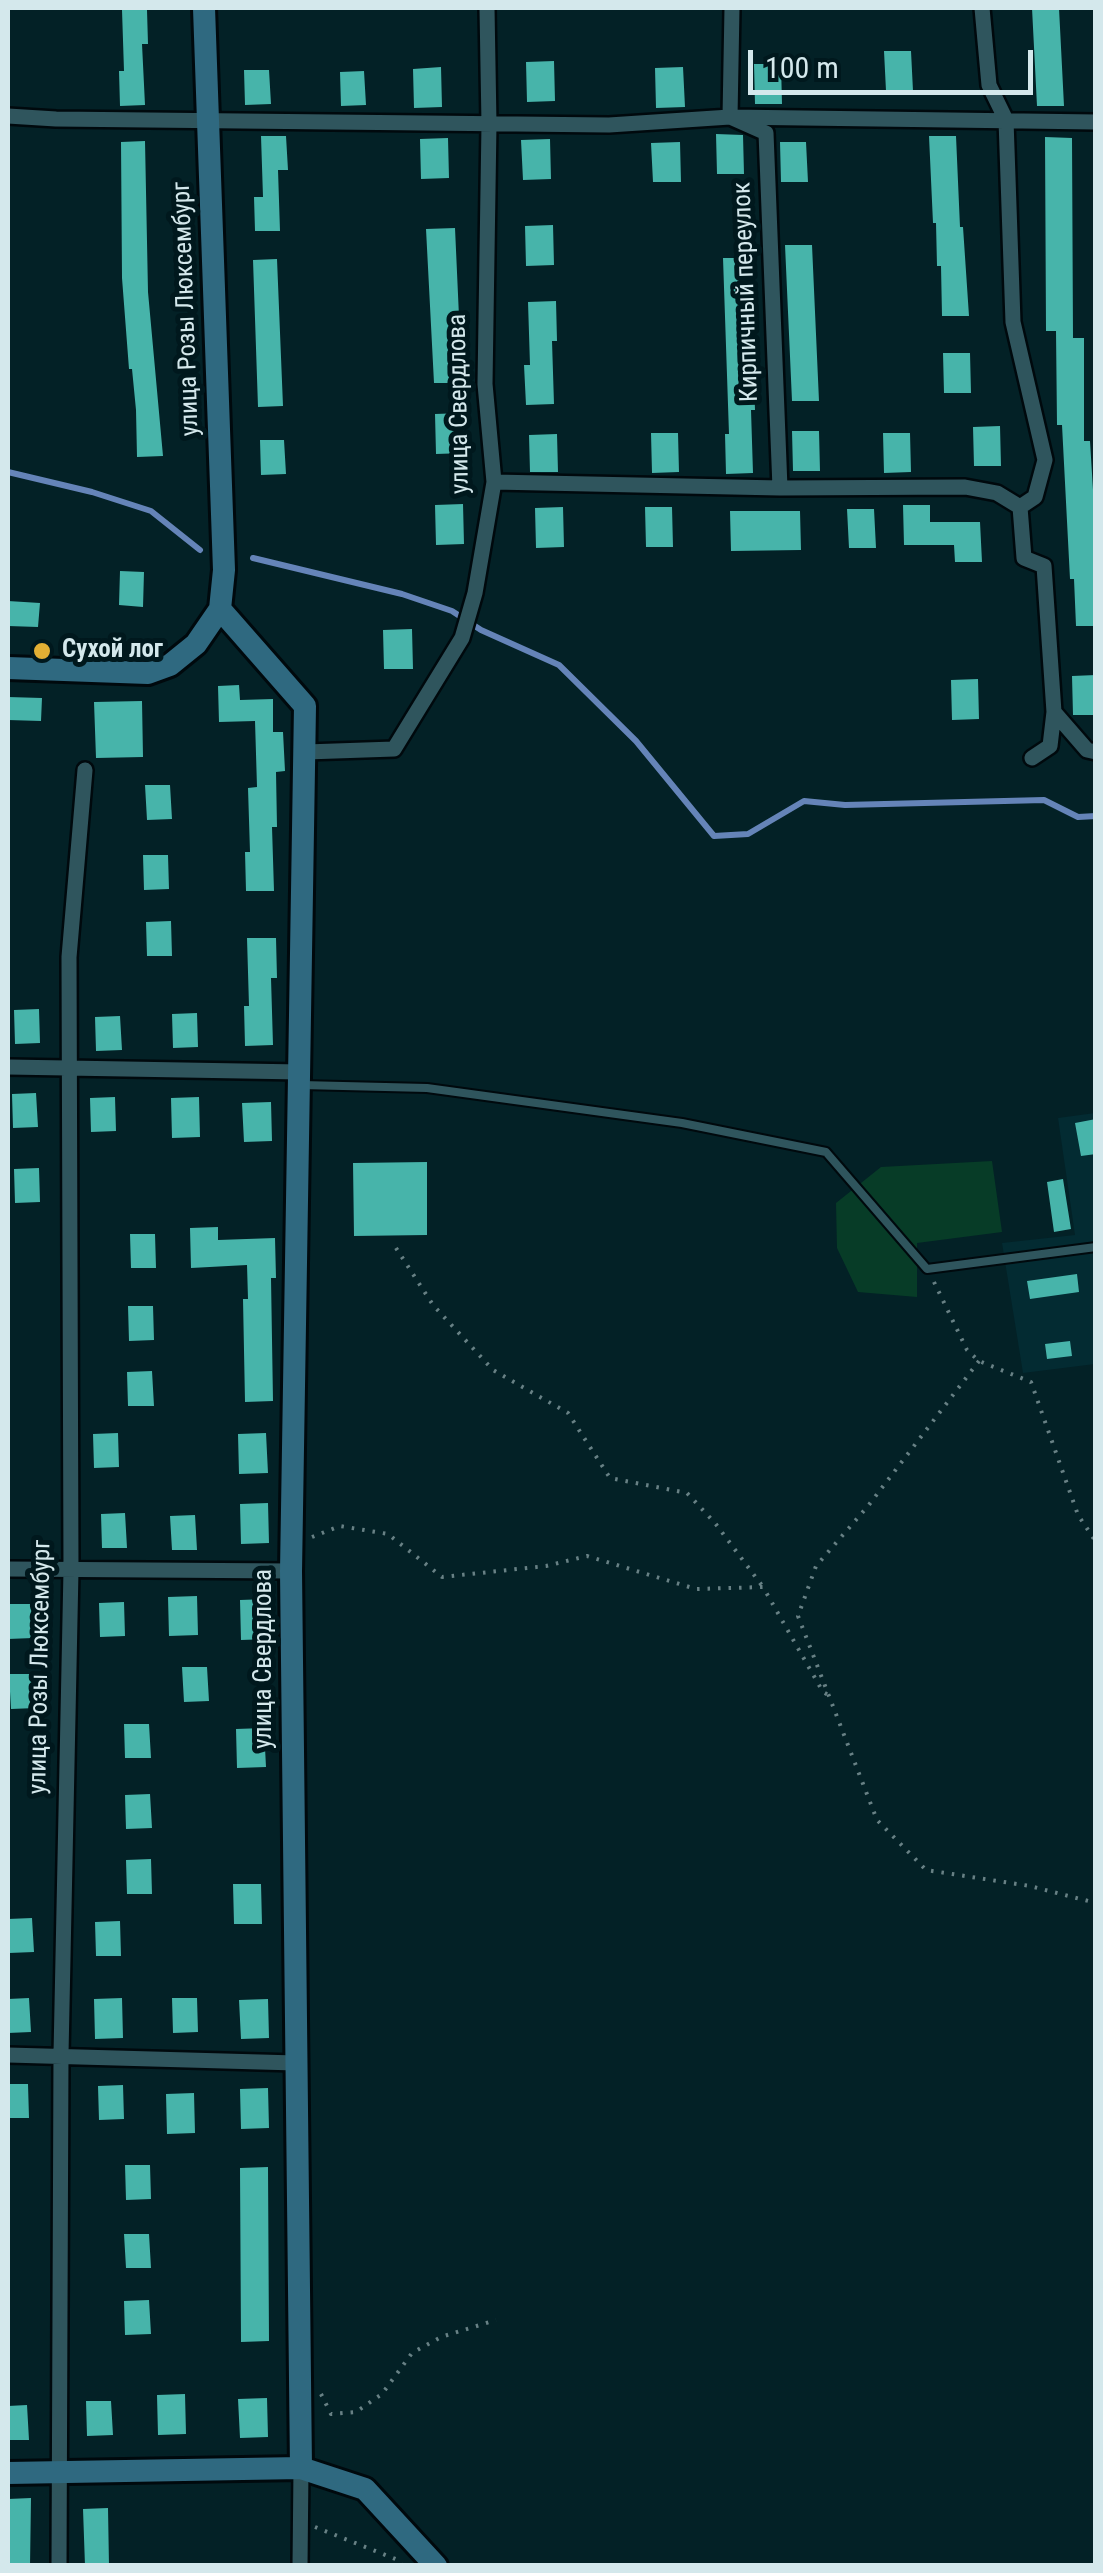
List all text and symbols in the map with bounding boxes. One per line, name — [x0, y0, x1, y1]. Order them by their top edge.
scale bar — [753, 30, 1038, 92]
text: 100 m — [765, 50, 839, 85]
street label: улица Розы Люксембург — [168, 181, 206, 437]
street label: Кирпичный переулок — [728, 182, 766, 402]
street label: улица Свердлова — [443, 314, 477, 494]
place label: Сухой лог — [62, 636, 163, 666]
marker: Сухой лог — [31, 640, 53, 662]
street label: улица Розы Люксембург — [24, 1539, 58, 1795]
street label: улица Свердлова — [250, 1569, 280, 1749]

